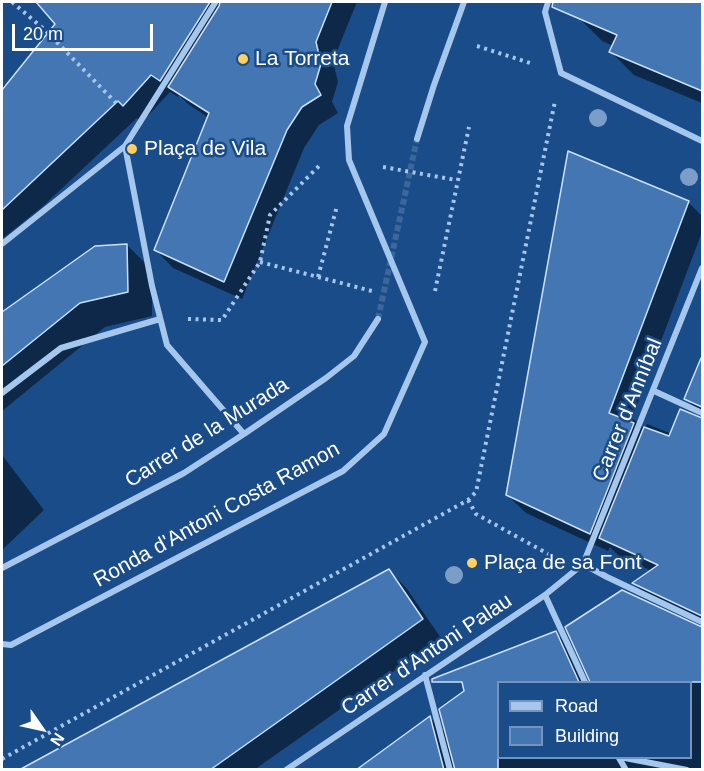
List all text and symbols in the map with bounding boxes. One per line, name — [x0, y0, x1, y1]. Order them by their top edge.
scale bar — [15, 12, 156, 50]
text: 20 m — [23, 24, 63, 44]
place label: La Torreta — [255, 46, 350, 72]
marker: La Torreta — [236, 52, 250, 66]
place label: Plaça de Vila — [144, 136, 266, 162]
marker: Plaça de Vila — [125, 142, 139, 156]
street label: Carrer d'Anníbal — [588, 335, 668, 485]
street label: Carrer de la Murada — [121, 373, 293, 493]
street label: Ronda d'Antoni Costa Ramon — [90, 437, 344, 593]
place label: Plaça de sa Font — [484, 550, 642, 576]
marker: Plaça de sa Font — [465, 556, 479, 570]
street label: Carrer d'Antoni Palau — [337, 589, 517, 721]
legend — [497, 681, 692, 759]
text: Road — [555, 696, 598, 716]
north arrow — [12, 699, 72, 759]
text: Building — [555, 726, 619, 746]
text: N — [47, 730, 68, 749]

